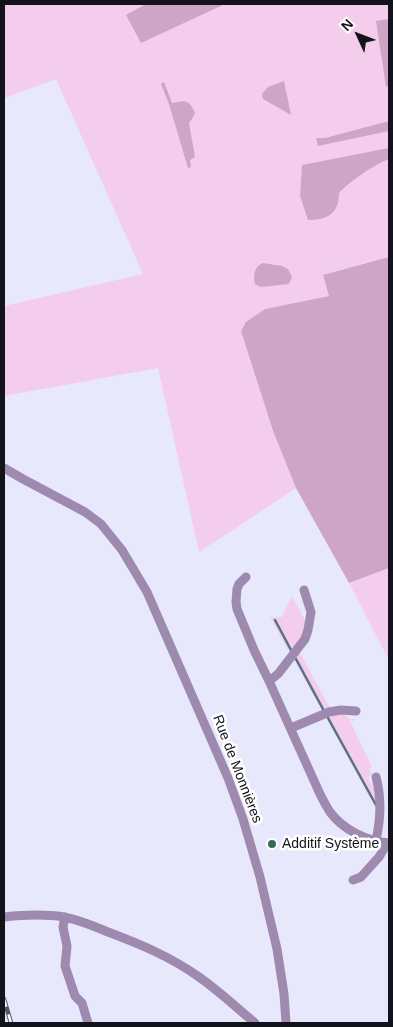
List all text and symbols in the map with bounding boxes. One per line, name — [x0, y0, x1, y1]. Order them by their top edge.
north arrow — [333, 10, 383, 60]
text: N — [338, 16, 356, 34]
street label: Rue de Monnières — [209, 713, 265, 825]
place label: Additif Système — [282, 836, 379, 852]
marker: Additif Système — [266, 838, 278, 850]

